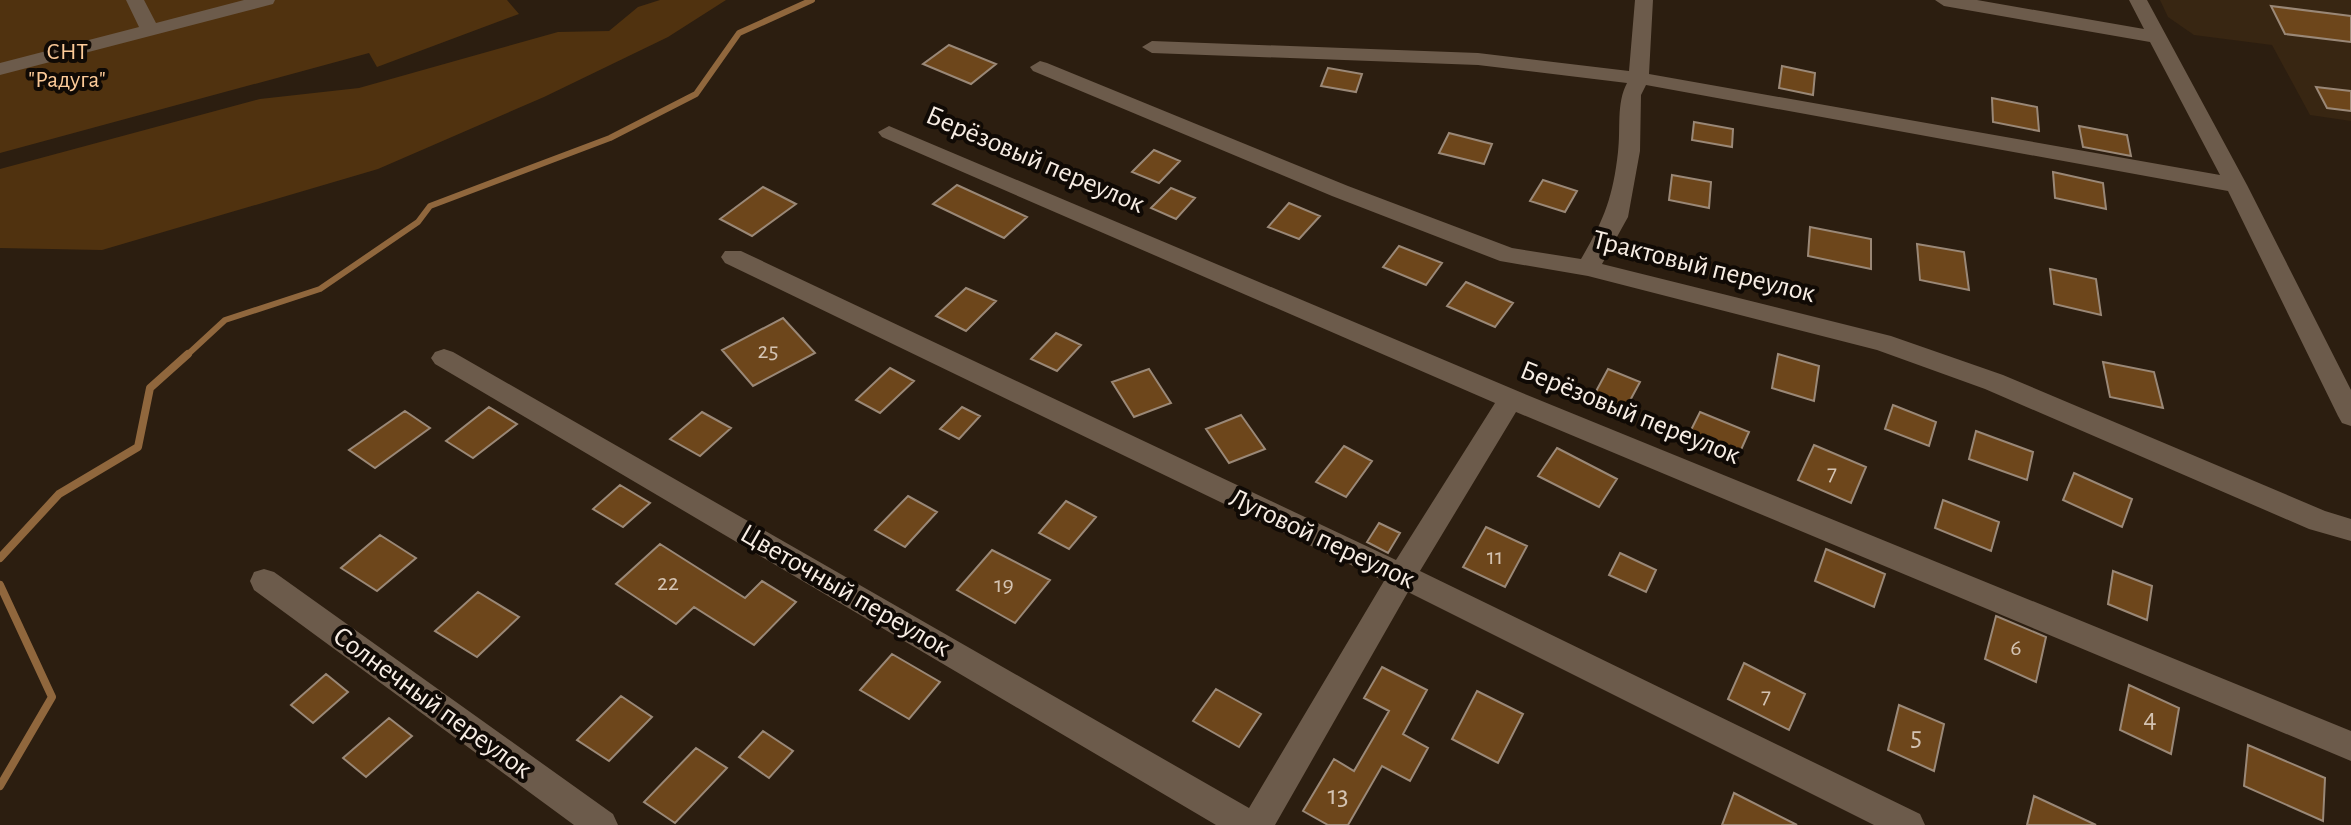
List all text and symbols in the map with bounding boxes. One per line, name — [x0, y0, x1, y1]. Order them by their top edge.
park label: СНТ "Радуга" — [28, 40, 106, 92]
street label: Берёзовый переулок — [922, 101, 1149, 219]
street label: Трактовый переулок — [1590, 226, 1818, 308]
house number: 25 — [758, 339, 778, 363]
street label: Берёзовый переулок — [1516, 356, 1744, 470]
house number: 7 — [1827, 461, 1837, 485]
street label: Луговой переулок — [1225, 484, 1419, 594]
street label: Цветочный переулок — [735, 520, 955, 663]
house number: 11 — [1487, 545, 1503, 569]
house number: 22 — [657, 571, 679, 595]
house number: 19 — [994, 573, 1014, 597]
street label: Солнечный переулок — [328, 622, 537, 784]
house number: 6 — [2010, 636, 2022, 660]
house number: 7 — [1761, 684, 1771, 708]
house number: 4 — [2143, 705, 2157, 733]
house number: 5 — [1910, 723, 1922, 751]
house number: 13 — [1327, 782, 1349, 810]

